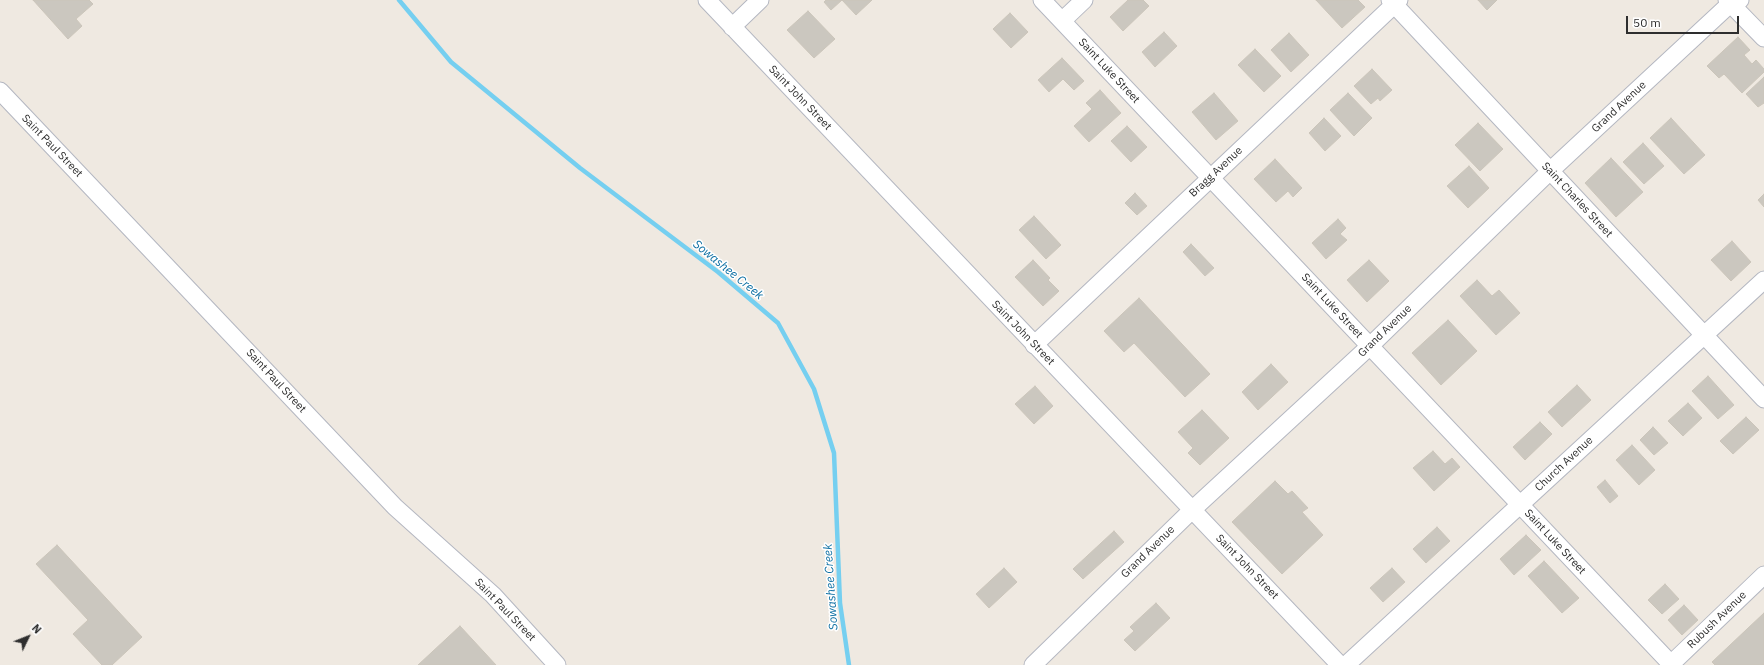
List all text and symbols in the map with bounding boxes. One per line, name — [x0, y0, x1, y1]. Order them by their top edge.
scale bar — [1628, 8, 1741, 34]
text: 50 m — [1633, 15, 1661, 30]
street label: Saint Luke Street — [1076, 36, 1142, 106]
street label: Saint John Street — [766, 63, 834, 133]
street label: Grand Avenue — [1589, 78, 1649, 136]
street label: Saint Paul Street — [19, 112, 85, 180]
street label: Bragg Avenue — [1187, 144, 1245, 200]
street label: Saint Charles Street — [1539, 160, 1615, 240]
water label: Sowashee Creek — [690, 237, 766, 303]
street label: Saint Luke Street — [1299, 271, 1365, 341]
street label: Saint John Street — [989, 298, 1057, 368]
street label: Grand Avenue — [1355, 302, 1415, 360]
street label: Saint Paul Street — [243, 346, 309, 416]
street label: Church Avenue — [1532, 434, 1596, 494]
street label: Saint Luke Street — [1522, 507, 1588, 577]
street label: Grand Avenue — [1118, 523, 1178, 581]
street label: Saint John Street — [1213, 532, 1281, 602]
water label: Sowashee Creek — [821, 543, 841, 631]
street label: Saint Paul Street — [472, 576, 538, 644]
street label: Rubush Avenue — [1685, 589, 1749, 651]
north arrow — [8, 617, 48, 657]
text: N — [29, 621, 45, 637]

